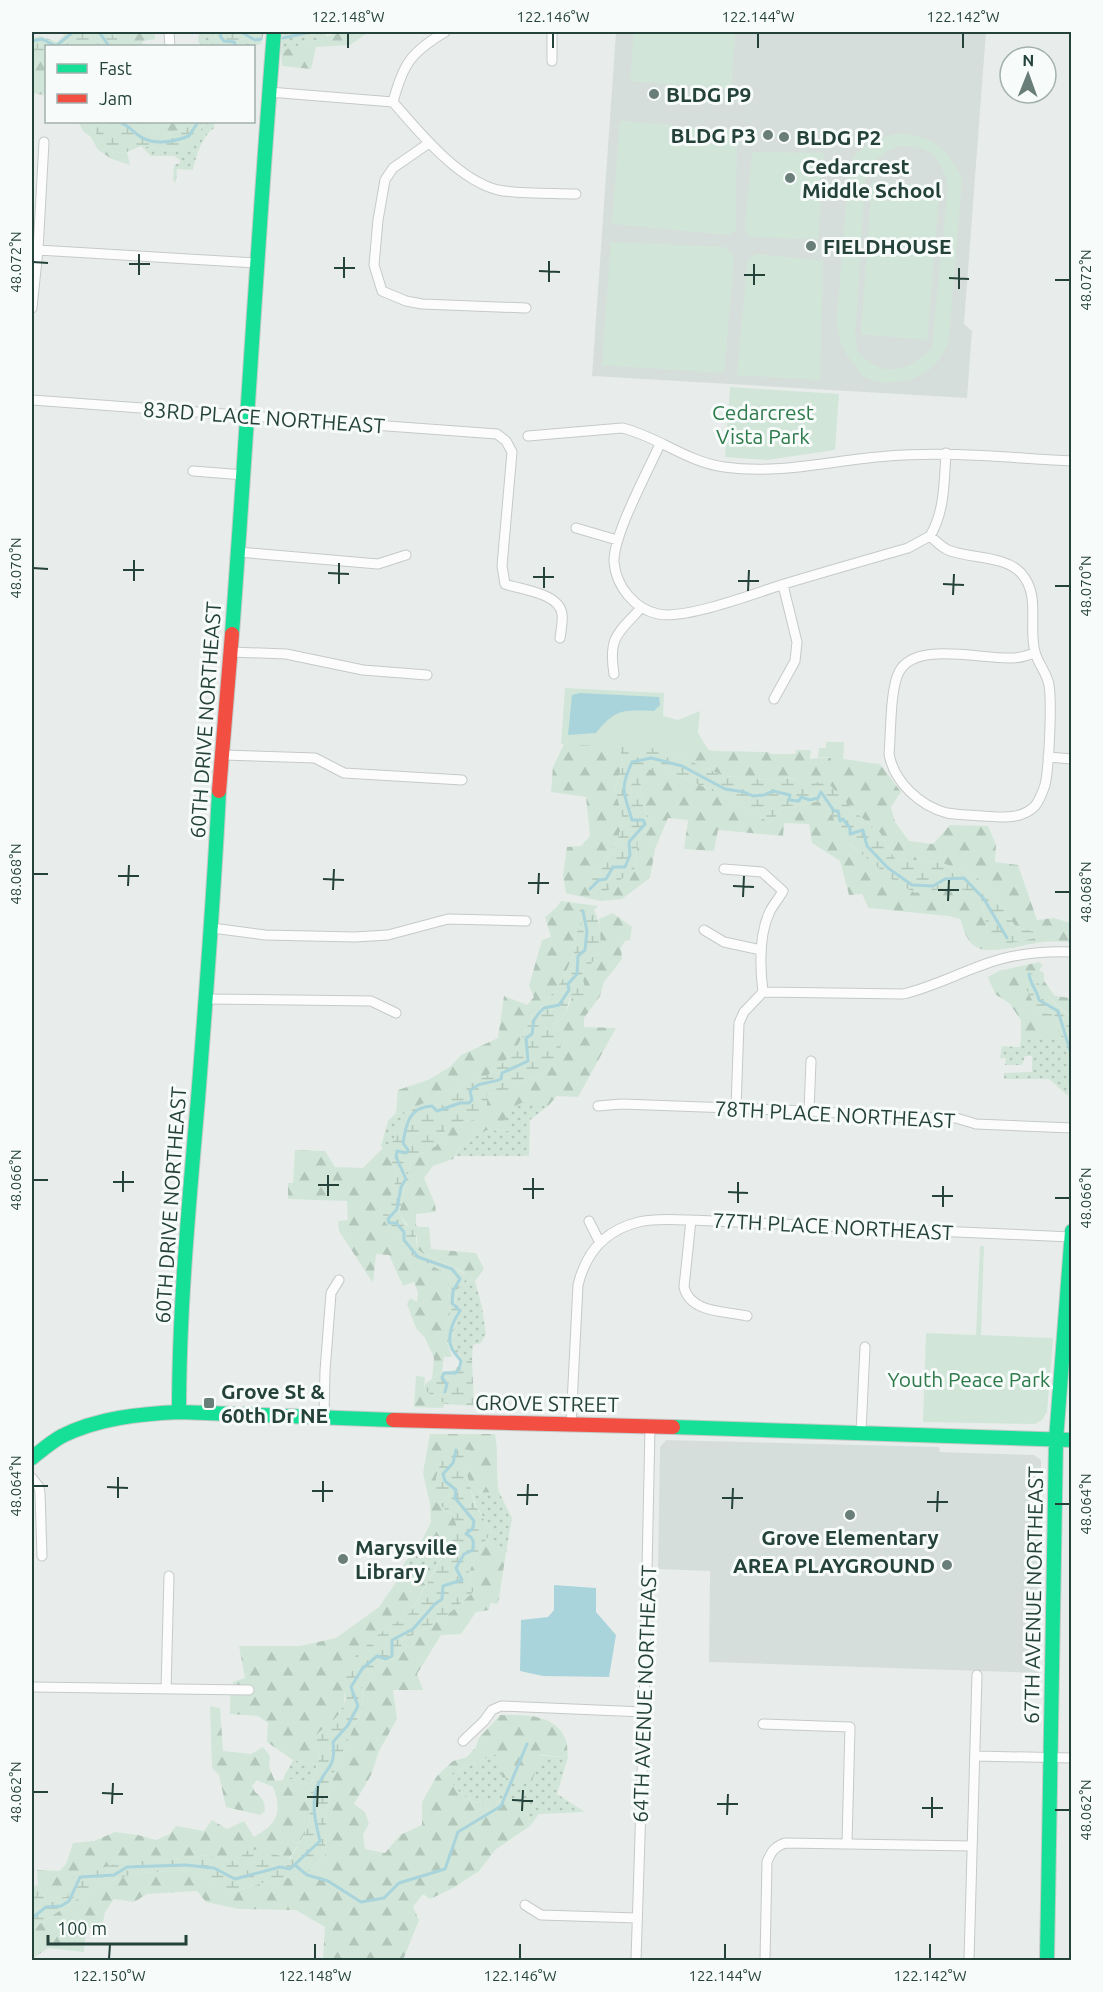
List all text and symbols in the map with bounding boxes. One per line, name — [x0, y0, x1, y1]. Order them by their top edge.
text: 122.148°W — [311, 8, 385, 25]
text: 122.146°W — [516, 8, 590, 25]
text: 122.144°W — [721, 8, 795, 25]
text: 122.142°W — [926, 8, 1000, 25]
legend — [45, 45, 255, 123]
north arrow — [998, 45, 1058, 105]
text: N — [1022, 51, 1034, 69]
text: Fast — [99, 58, 132, 78]
place label: BLDG P9 — [666, 82, 751, 106]
marker: BLDG P9 — [647, 87, 661, 101]
text: Jam — [99, 88, 133, 108]
place label: BLDG P3 — [671, 123, 756, 147]
place label: BLDG P2 — [796, 125, 881, 149]
marker: BLDG P3 — [761, 128, 775, 142]
marker: BLDG P2 — [777, 130, 791, 144]
place label: Cedarcrest Middle School — [802, 154, 941, 202]
marker: Cedarcrest Middle School — [783, 171, 797, 185]
text: 48.072°N — [7, 231, 24, 293]
place label: FIELDHOUSE — [823, 234, 951, 258]
marker: FIELDHOUSE — [804, 239, 818, 253]
text: 48.072°N — [1077, 249, 1094, 311]
street label: 83RD PLACE NORTHEAST — [142, 397, 386, 437]
park label: Cedarcrest Vista Park — [712, 400, 814, 448]
text: 48.070°N — [7, 537, 24, 599]
text: 48.070°N — [1077, 555, 1094, 617]
street label: 60TH DRIVE NORTHEAST — [185, 600, 225, 839]
text: 48.068°N — [7, 843, 24, 905]
text: 48.068°N — [1077, 861, 1094, 923]
street label: 60TH DRIVE NORTHEAST — [150, 1085, 190, 1324]
street label: 78TH PLACE NORTHEAST — [714, 1096, 956, 1132]
text: 48.066°N — [7, 1149, 24, 1211]
text: 48.066°N — [1077, 1167, 1094, 1229]
street label: 77TH PLACE NORTHEAST — [712, 1208, 954, 1244]
park label: Youth Peace Park — [888, 1367, 1051, 1391]
place label: Grove St & 60th Dr NE — [221, 1379, 328, 1427]
street label: GROVE STREET — [475, 1390, 619, 1416]
marker: Grove St & 60th Dr NE — [202, 1396, 216, 1410]
text: 48.064°N — [7, 1455, 24, 1517]
street label: 67TH AVENUE NORTHEAST — [1019, 1466, 1047, 1724]
text: 48.064°N — [1077, 1473, 1094, 1535]
marker: Grove Elementary — [843, 1508, 857, 1522]
place label: Grove Elementary — [761, 1525, 939, 1549]
place label: Marysville Library — [355, 1535, 457, 1583]
marker: Marysville Library — [336, 1552, 350, 1566]
place label: AREA PLAYGROUND — [733, 1553, 935, 1577]
marker: AREA PLAYGROUND — [940, 1558, 954, 1572]
street label: 64TH AVENUE NORTHEAST — [628, 1564, 661, 1823]
text: 48.062°N — [7, 1761, 24, 1823]
text: 48.062°N — [1077, 1779, 1094, 1841]
scale bar — [48, 1908, 186, 1946]
text: 100 m — [57, 1918, 107, 1938]
text: 122.150°W — [72, 1967, 146, 1984]
text: 122.148°W — [278, 1967, 352, 1984]
text: 122.146°W — [483, 1967, 557, 1984]
text: 122.144°W — [688, 1967, 762, 1984]
text: 122.142°W — [893, 1967, 967, 1984]

